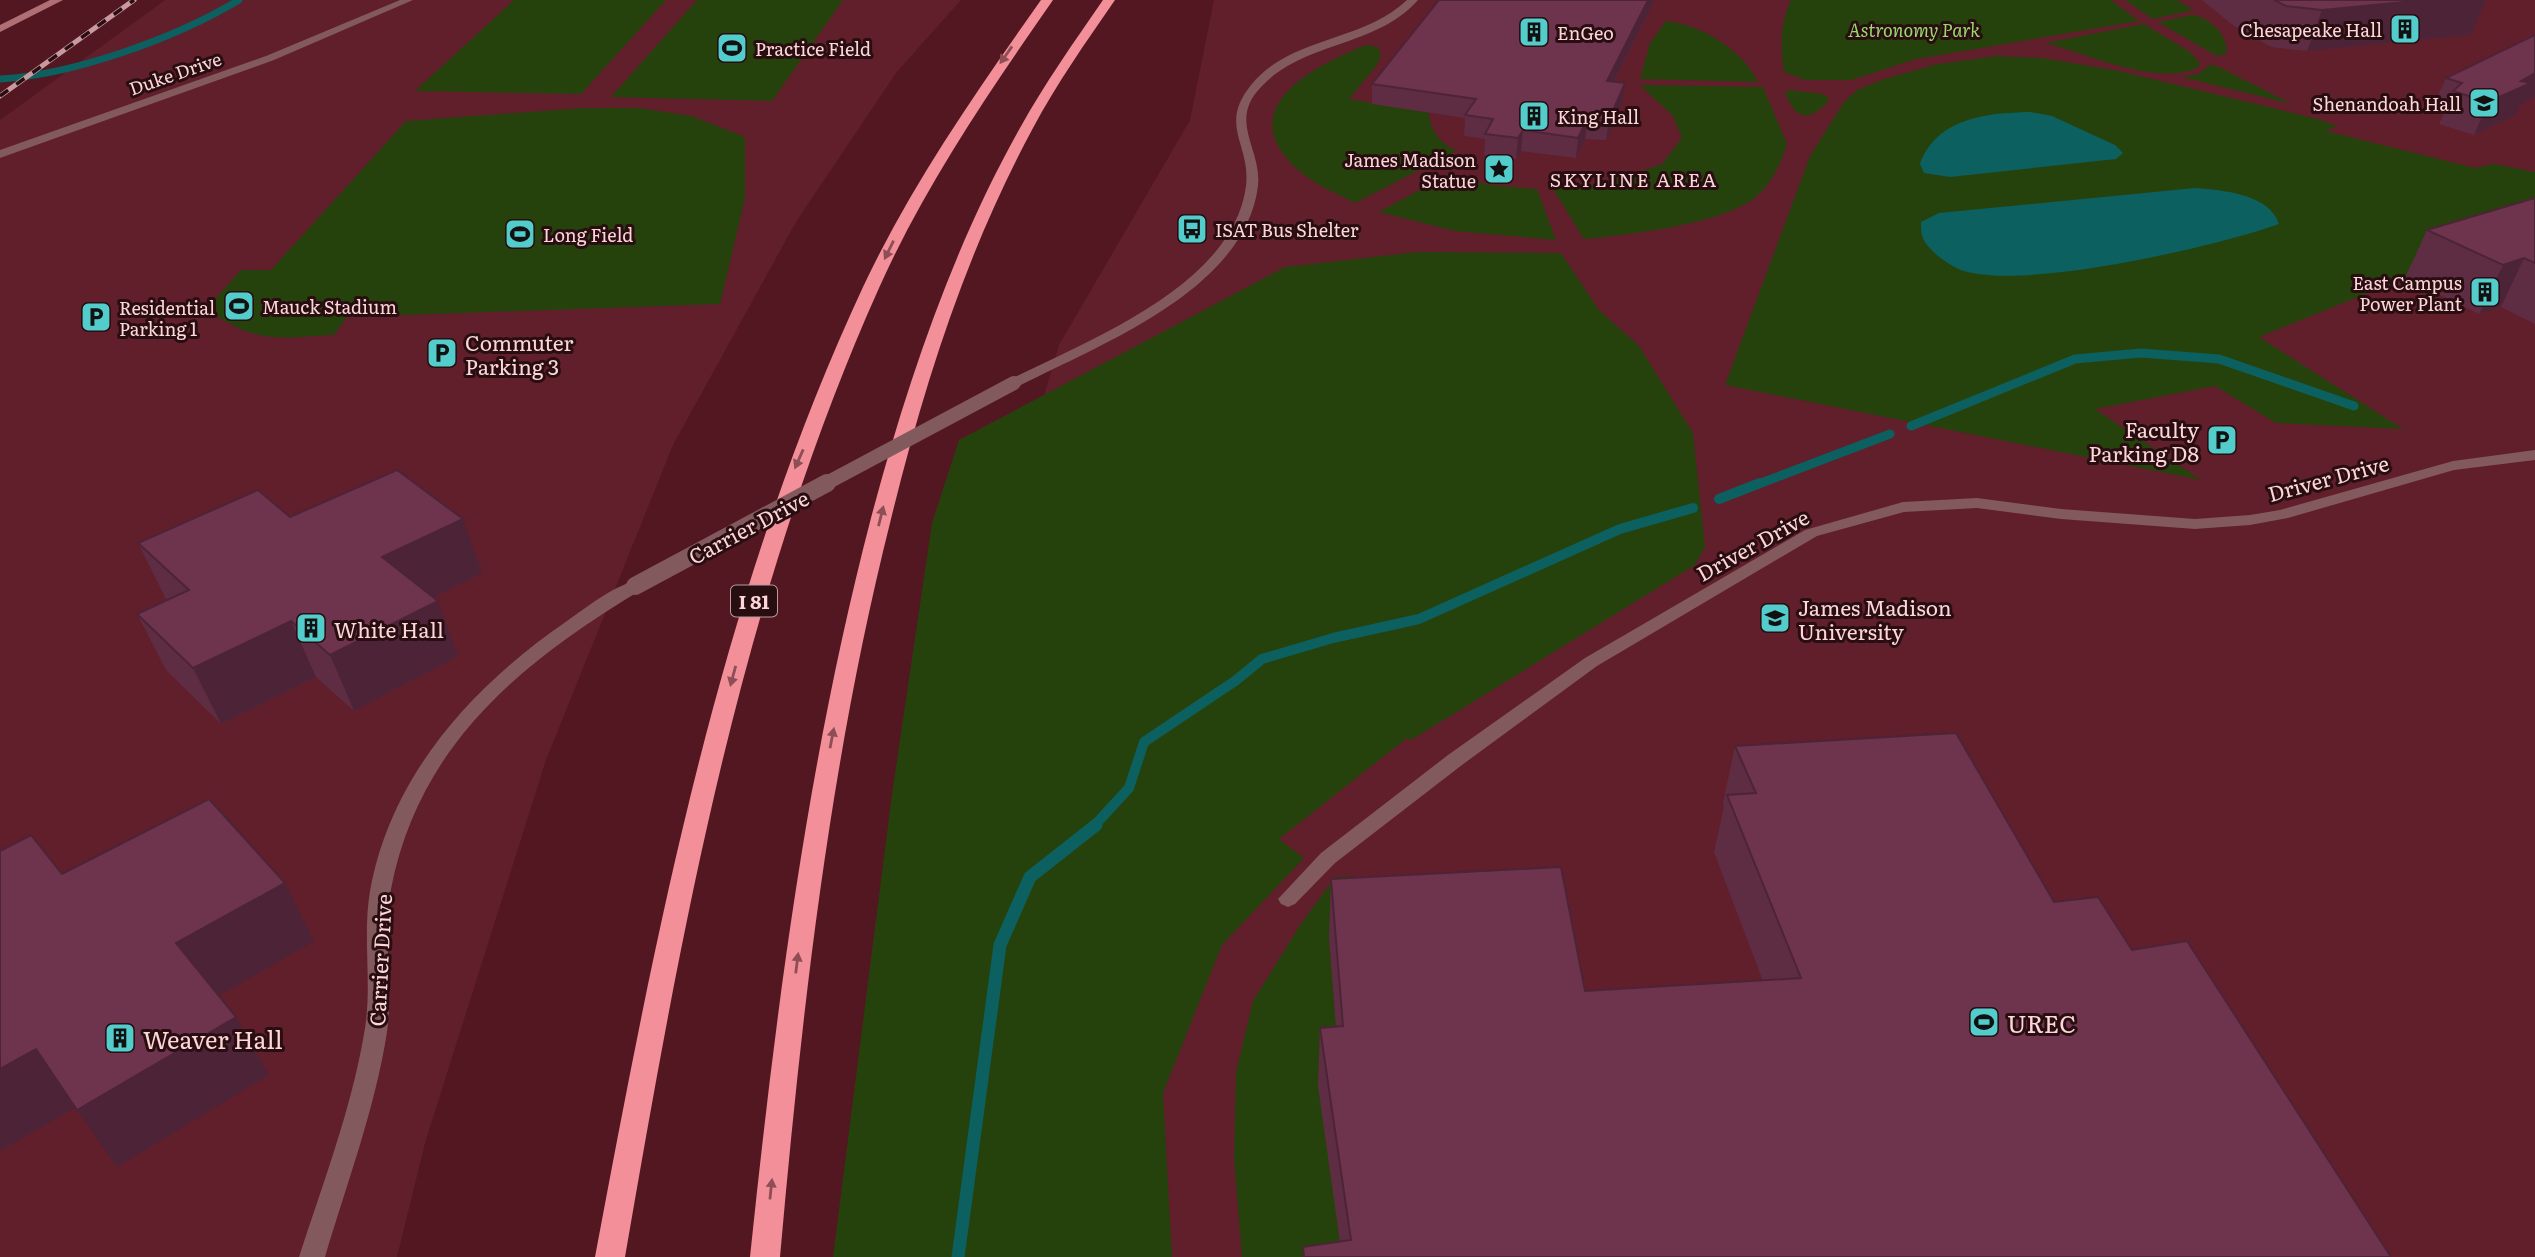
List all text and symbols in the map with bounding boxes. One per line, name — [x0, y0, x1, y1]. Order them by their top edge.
building icon: Chesapeake Hall — [2388, 12, 2422, 46]
building icon: EnGeo — [1517, 15, 1551, 49]
park label: Astronomy Park — [1848, 16, 1980, 43]
place label: Chesapeake Hall — [2240, 16, 2382, 43]
place label: EnGeo — [1557, 19, 1614, 46]
sports icon: Practice Field — [715, 31, 749, 65]
place label: Practice Field — [755, 35, 871, 62]
street label: Duke Drive — [125, 45, 225, 101]
one-way arrow — [999, 46, 1013, 64]
school or university icon: Shenandoah Hall — [2467, 86, 2501, 120]
place label: Shenandoah Hall — [2313, 90, 2461, 117]
building icon: King Hall — [1517, 99, 1551, 133]
place label: King Hall — [1557, 103, 1639, 130]
place label: James Madison Statue — [1344, 146, 1476, 194]
place icon: James Madison Statue — [1482, 152, 1516, 186]
district label: SKYLINE AREA — [1550, 165, 1718, 193]
bus stop icon: ISAT Bus Shelter — [1175, 212, 1209, 246]
place label: ISAT Bus Shelter — [1215, 216, 1359, 243]
sports icon: Long Field — [503, 217, 537, 251]
place label: Long Field — [543, 221, 633, 248]
one-way arrow — [884, 240, 895, 260]
place label: East Campus Power Plant — [2352, 269, 2463, 317]
building icon: East Campus Power Plant — [2468, 275, 2502, 309]
sports icon: Mauck Stadium — [222, 289, 256, 323]
place label: Mauck Stadium — [262, 293, 397, 320]
place label: Residential Parking 1 — [119, 294, 215, 342]
parking icon: Residential Parking 1 — [79, 300, 113, 334]
place label: Commuter Parking 3 — [465, 326, 574, 381]
parking icon: Commuter Parking 3 — [425, 336, 459, 370]
place label: Faculty Parking D8 — [2088, 413, 2200, 468]
parking icon: Faculty Parking D8 — [2205, 423, 2239, 457]
street label: Driver Drive — [2264, 446, 2392, 508]
one-way arrow — [793, 448, 804, 469]
street label: Carrier Drive — [682, 481, 814, 571]
street label: Driver Drive — [1690, 500, 1814, 588]
one-way arrow — [876, 505, 887, 527]
road number: I 81 — [731, 586, 777, 616]
place label: James Madison University — [1798, 591, 1952, 646]
school or university icon: James Madison University — [1758, 601, 1792, 635]
building icon: White Hall — [294, 611, 328, 645]
place label: White Hall — [334, 613, 444, 644]
one-way arrow — [727, 665, 738, 687]
one-way arrow — [827, 727, 838, 749]
street label: Carrier Drive — [360, 893, 398, 1027]
one-way arrow — [791, 952, 802, 974]
sports icon: UREC — [1967, 1005, 2001, 1039]
place label: UREC — [2007, 1005, 2076, 1040]
building icon: Weaver Hall — [103, 1021, 137, 1055]
place label: Weaver Hall — [143, 1021, 283, 1056]
one-way arrow — [766, 1178, 777, 1200]

